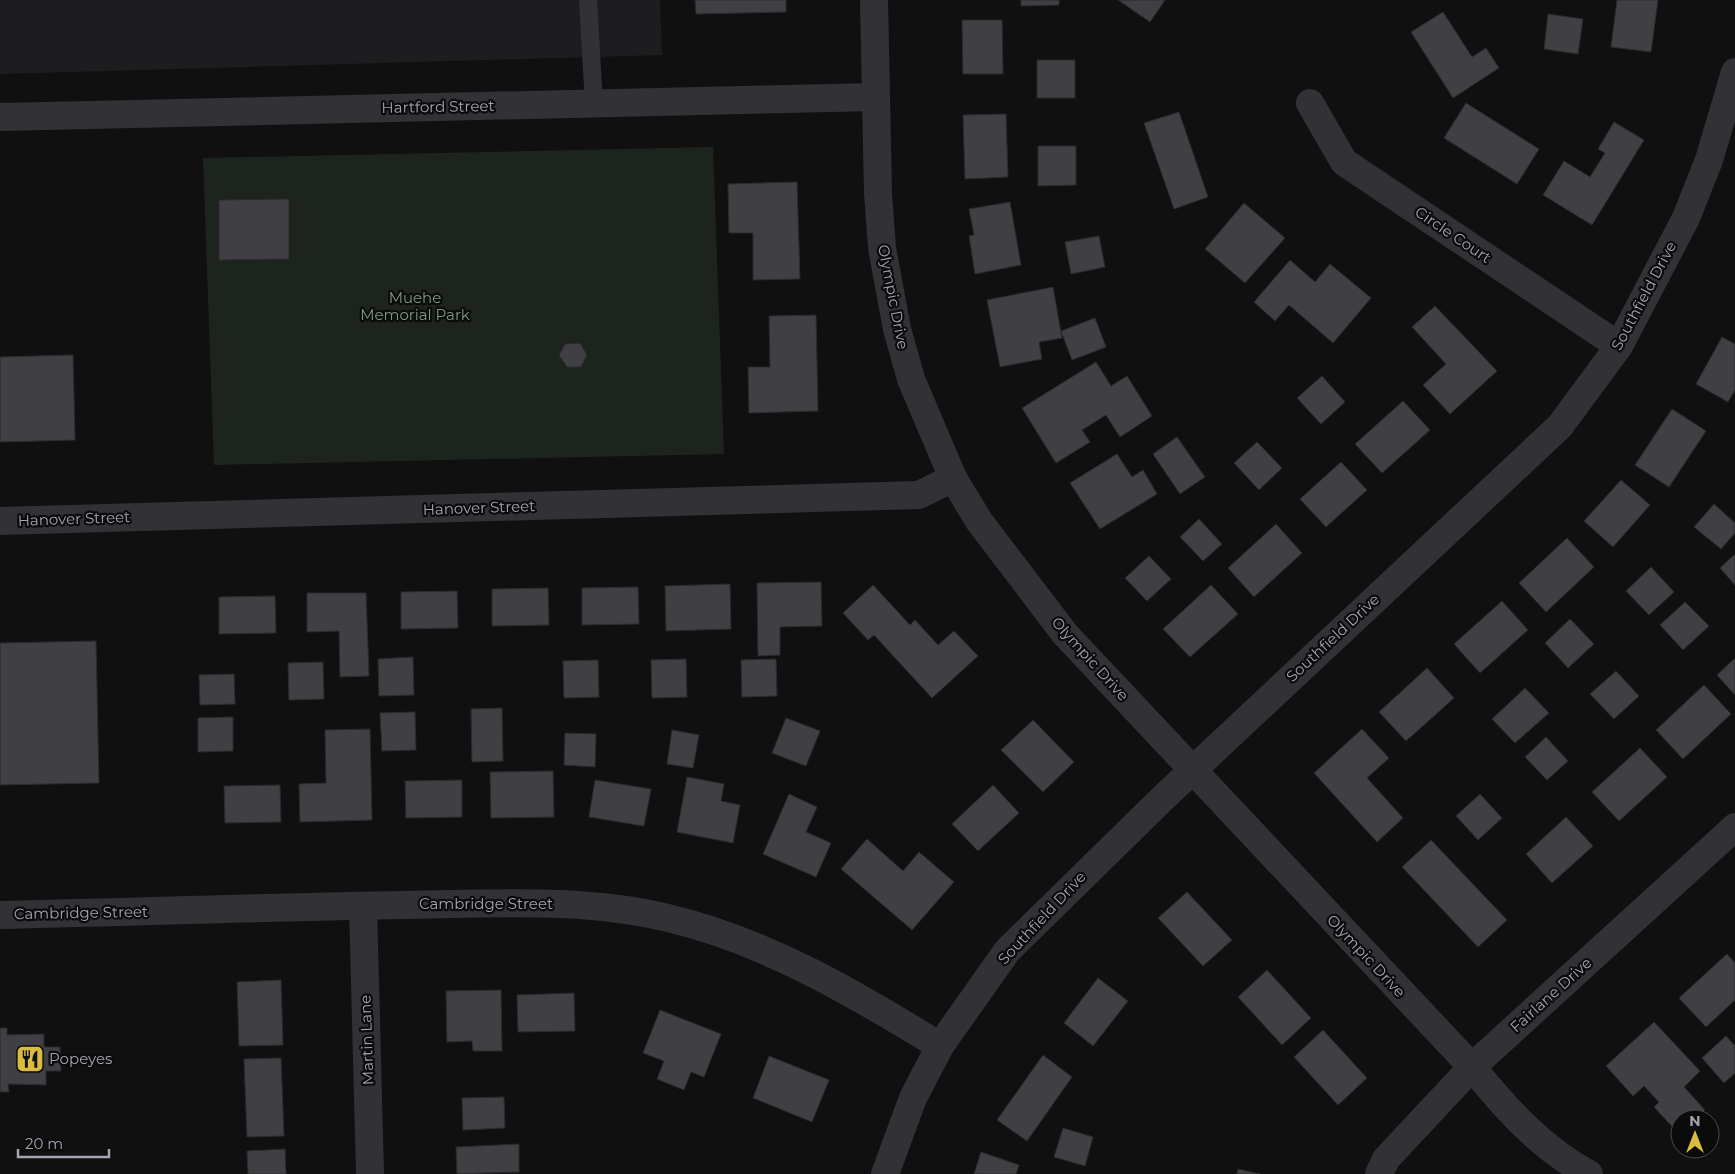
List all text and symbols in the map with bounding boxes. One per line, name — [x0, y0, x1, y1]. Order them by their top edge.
street label: Hartford Street — [381, 96, 495, 117]
street label: Circle Court — [1412, 202, 1495, 267]
street label: Southfield Drive — [1607, 238, 1680, 353]
street label: Olympic Drive — [874, 243, 913, 351]
park label: Muehe Memorial Park — [360, 288, 470, 324]
street label: Hanover Street — [422, 496, 536, 519]
street label: Hanover Street — [17, 507, 131, 530]
street label: Southfield Drive — [1282, 590, 1383, 686]
street label: Olympic Drive — [1048, 613, 1133, 705]
street label: Southfield Drive — [994, 867, 1090, 968]
street label: Cambridge Street — [419, 894, 553, 913]
street label: Cambridge Street — [14, 902, 148, 923]
street label: Olympic Drive — [1323, 910, 1410, 1001]
street label: Fairlane Drive — [1506, 953, 1595, 1036]
street label: Martin Lane — [355, 994, 378, 1086]
restaurant icon: Popeyes — [15, 1044, 45, 1074]
place label: Popeyes — [49, 1049, 112, 1068]
north arrow — [1670, 1109, 1720, 1159]
text: N — [1689, 1112, 1701, 1130]
scale bar — [18, 1126, 109, 1158]
text: 20 m — [25, 1134, 63, 1153]

